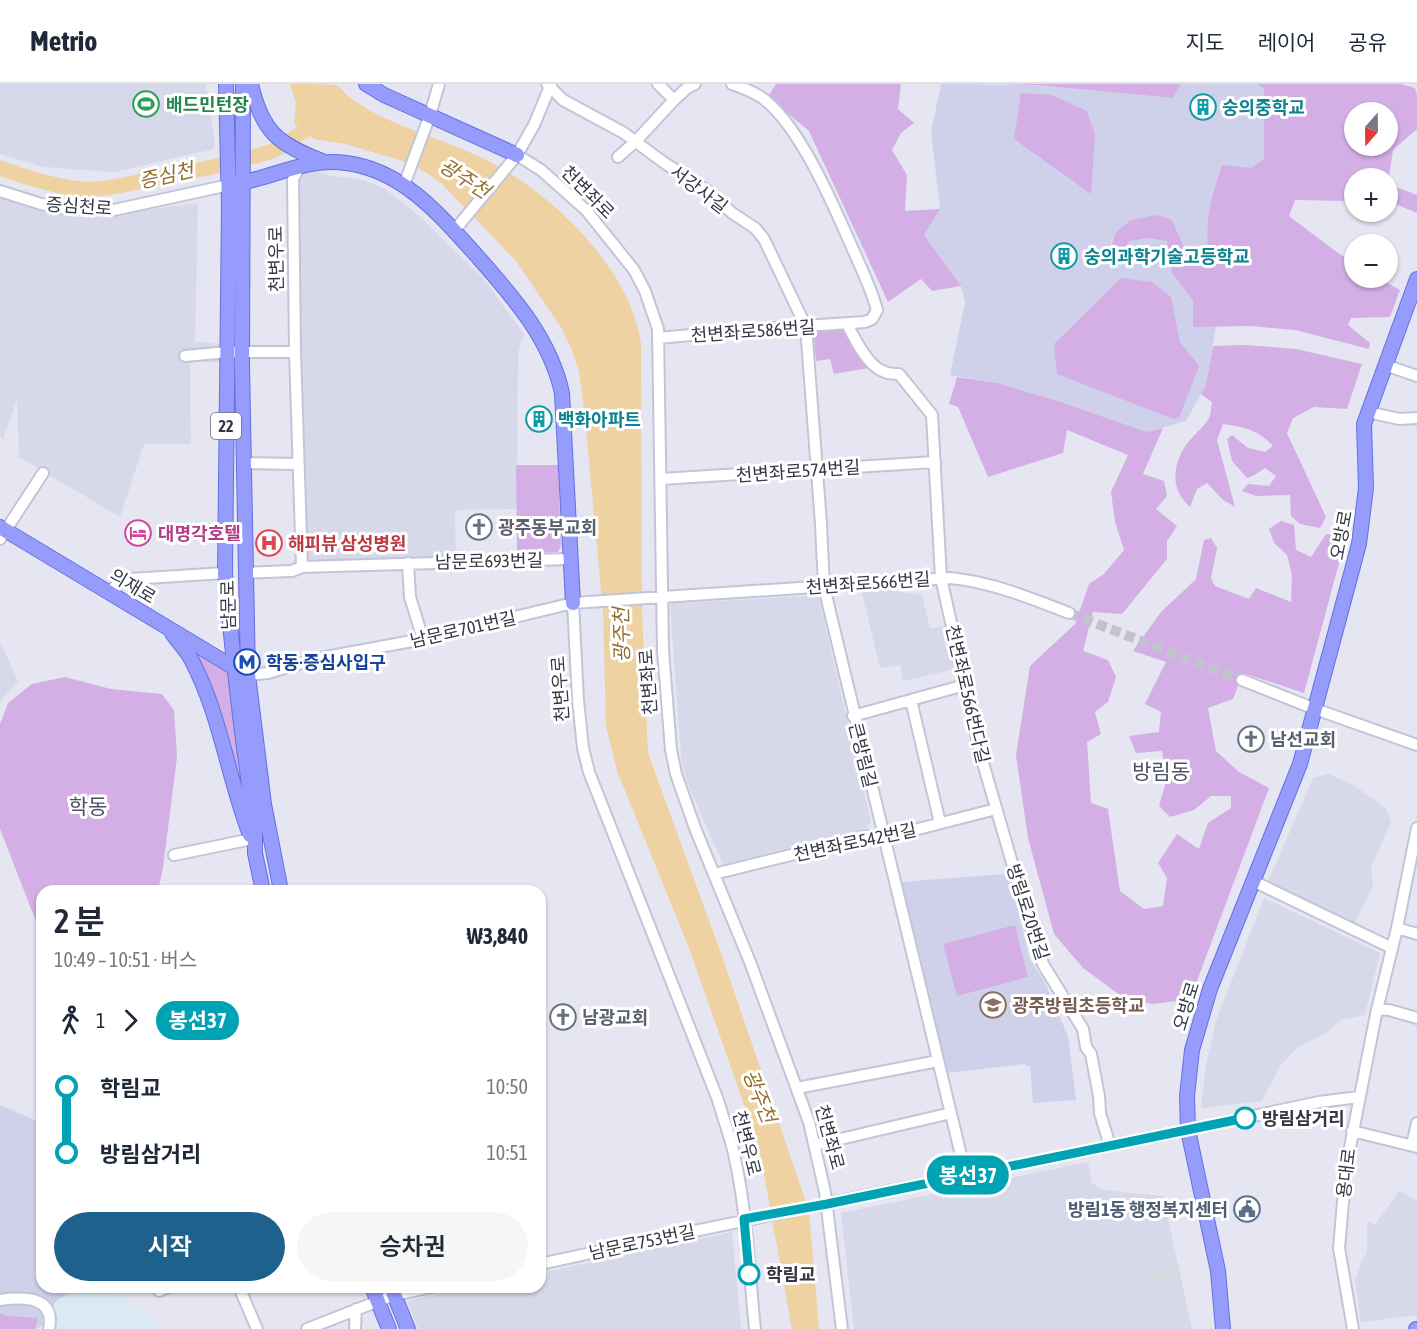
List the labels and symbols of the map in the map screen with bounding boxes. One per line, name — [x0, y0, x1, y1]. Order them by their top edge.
sports icon: 배드민턴장 — [131, 89, 161, 119]
building icon: 숭의중학교 — [1188, 92, 1218, 122]
place label: 배드민턴장 — [166, 94, 249, 115]
place label: 숭의중학교 — [1222, 97, 1305, 118]
north arrow — [1344, 102, 1398, 156]
water label: 광주천 — [436, 153, 497, 204]
water label: 증심천 — [137, 157, 198, 192]
street label: 천변좌로 — [557, 161, 619, 223]
street label: 서강사길 — [666, 161, 732, 217]
street label: 증심천로 — [45, 193, 113, 219]
street label: 천변우로 — [265, 226, 287, 292]
building icon: 숭의과학기술고등학교 — [1049, 241, 1079, 271]
place label: 숭의과학기술고등학교 — [1084, 246, 1250, 267]
street label: 천변좌로586번길 — [690, 316, 816, 346]
building icon: 백화아파트 — [524, 404, 554, 434]
place label: 백화아파트 — [558, 409, 641, 430]
road number: 22 — [211, 413, 241, 439]
street label: 천변좌로574번길 — [735, 456, 861, 486]
street label: 오방로 — [1326, 509, 1356, 561]
church icon: 광주동부교회 — [464, 512, 494, 542]
place label: 광주동부교회 — [498, 517, 597, 538]
hotel icon: 대명각호텔 — [123, 518, 153, 548]
place label: 대명각호텔 — [158, 523, 241, 544]
hospital icon: 해피뷰 삼성병원 — [254, 528, 284, 558]
place label: 해피뷰 삼성병원 — [288, 533, 406, 554]
street label: 남문로693번길 — [435, 550, 543, 572]
street label: 의재로 — [106, 564, 160, 608]
street label: 천변좌로566번길 — [805, 568, 931, 598]
street label: 남문로 — [217, 580, 239, 630]
water label: 광주천 — [609, 605, 633, 663]
street label: 남문로701번길 — [408, 607, 518, 651]
street label: 천변좌로566번다길 — [942, 623, 994, 765]
metro station icon: 학동·증심사입구 — [232, 647, 262, 677]
street label: 천변좌로 — [635, 648, 661, 716]
place label: 학동·증심사입구 — [266, 652, 386, 673]
street label: 천변우로 — [547, 655, 573, 723]
street label: 큰방림길 — [845, 720, 881, 790]
church icon: 남선교회 — [1236, 724, 1266, 754]
place label: 남선교회 — [1270, 729, 1336, 750]
district label: 방림동 — [1132, 759, 1190, 783]
district label: 학동 — [69, 794, 107, 818]
street label: 천변좌로542번길 — [792, 819, 918, 865]
street label: 방림로20번길 — [1003, 861, 1053, 963]
street label: 오방로 — [1169, 979, 1203, 1033]
school or university icon: 광주방림초등학교 — [978, 990, 1008, 1020]
place label: 광주방림초등학교 — [1012, 995, 1144, 1016]
church icon: 남광교회 — [548, 1002, 578, 1032]
place label: 남광교회 — [582, 1007, 648, 1028]
water label: 광주천 — [739, 1066, 782, 1128]
street label: 천변좌로 — [811, 1102, 849, 1172]
marker: 방림삼거리 — [1234, 1107, 1256, 1129]
street label: 천변우로 — [729, 1108, 765, 1178]
place label: 방림삼거리 — [1262, 1108, 1345, 1129]
street label: 용대로 — [1333, 1147, 1359, 1199]
line badge: 봉선37 — [926, 1156, 1010, 1194]
public building icon: 방림1동 행정복지센터 — [1232, 1194, 1262, 1224]
place label: 방림1동 행정복지센터 — [1068, 1199, 1228, 1220]
street label: 남문로753번길 — [587, 1220, 697, 1264]
marker: 학림교 — [738, 1263, 760, 1285]
place label: 학림교 — [766, 1264, 816, 1285]

